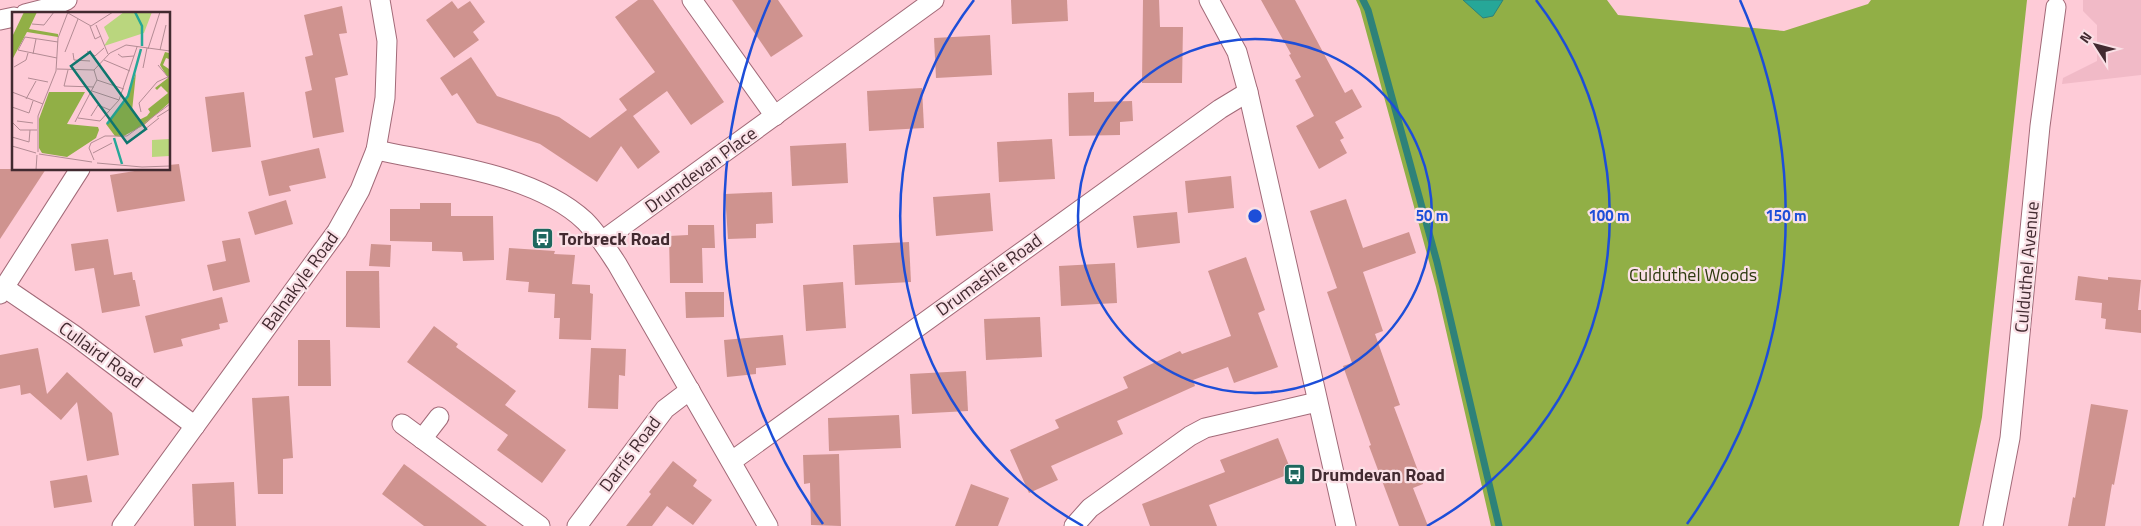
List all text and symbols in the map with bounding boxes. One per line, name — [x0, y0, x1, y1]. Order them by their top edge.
inset map — [12, 12, 170, 170]
north arrow — [2071, 20, 2121, 70]
text: N — [2074, 27, 2096, 47]
street label: Drumdevan Place — [639, 120, 762, 220]
street label: Culduthel Avenue — [2007, 200, 2046, 334]
text: 50 m — [1416, 204, 1448, 227]
text: 100 m — [1588, 204, 1630, 227]
text: 150 m — [1765, 204, 1807, 227]
centre of rings — [1246, 207, 1264, 225]
place label: Torbreck Road — [559, 225, 670, 252]
street label: Balnakyle Road — [254, 226, 345, 336]
bus stop icon: Torbreck Road — [531, 227, 555, 251]
street label: Drumashie Road — [930, 227, 1047, 322]
park label: Culduthel Woods — [1629, 261, 1757, 288]
street label: Cullaird Road — [53, 315, 149, 395]
street label: Darris Road — [592, 410, 667, 497]
place label: Drumdevan Road — [1311, 461, 1445, 488]
bus stop icon: Drumdevan Road — [1283, 463, 1307, 487]

